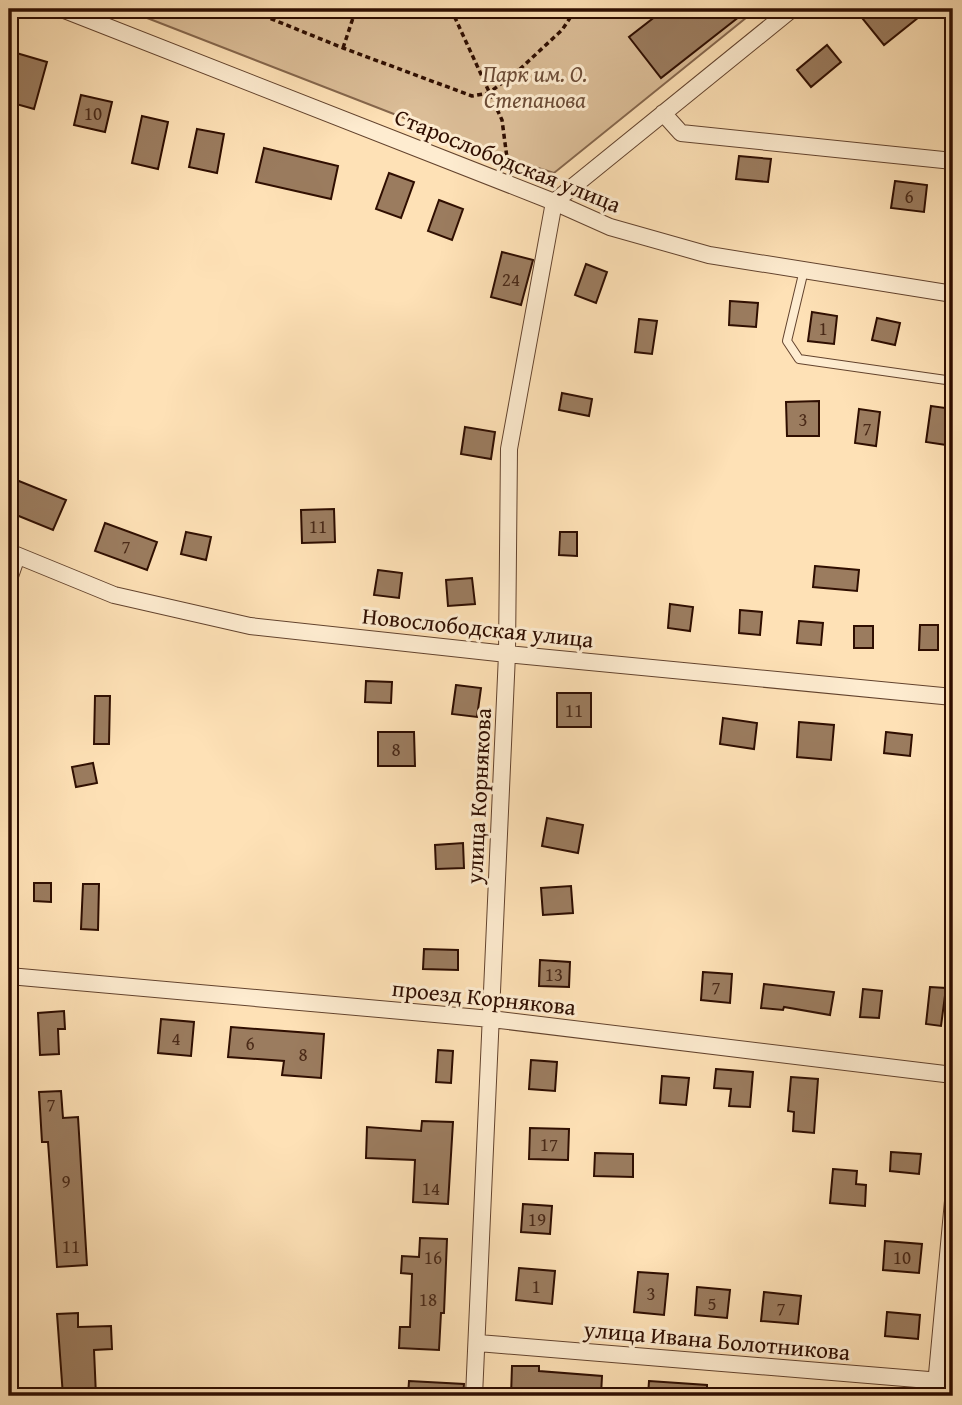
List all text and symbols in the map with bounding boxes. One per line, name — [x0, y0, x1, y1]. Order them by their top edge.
park label: Парк им. О. Степанова — [483, 57, 587, 116]
house number: 10 — [84, 99, 102, 127]
street label: Старослободская улица — [390, 100, 626, 221]
house number: 6 — [904, 182, 914, 210]
house number: 24 — [502, 265, 520, 293]
house number: 1 — [818, 314, 828, 342]
house number: 3 — [798, 405, 808, 433]
house number: 7 — [862, 414, 872, 442]
house number: 11 — [309, 512, 327, 540]
house number: 7 — [121, 532, 131, 560]
street label: Новослободская улица — [361, 598, 595, 656]
house number: 11 — [565, 696, 583, 724]
street label: улица Корнякова — [457, 707, 499, 886]
house number: 8 — [391, 735, 401, 763]
house number: 13 — [545, 960, 563, 988]
street label: проезд Корнякова — [390, 971, 578, 1023]
house number: 7 — [711, 973, 721, 1001]
house number: 4 — [171, 1024, 181, 1052]
house number: 6 — [245, 1029, 255, 1057]
house number: 8 — [298, 1040, 308, 1068]
house number: 7 — [46, 1090, 56, 1118]
house number: 17 — [540, 1130, 558, 1158]
house number: 9 — [61, 1167, 71, 1195]
house number: 14 — [422, 1174, 440, 1202]
house number: 19 — [528, 1205, 546, 1233]
house number: 11 — [62, 1232, 80, 1260]
house number: 16 — [424, 1243, 442, 1271]
house number: 10 — [893, 1243, 911, 1271]
house number: 1 — [531, 1272, 541, 1300]
house number: 3 — [646, 1279, 656, 1307]
house number: 18 — [419, 1285, 437, 1313]
house number: 5 — [707, 1289, 717, 1317]
house number: 7 — [776, 1294, 786, 1322]
street label: улица Ивана Болотникова — [581, 1312, 852, 1368]

